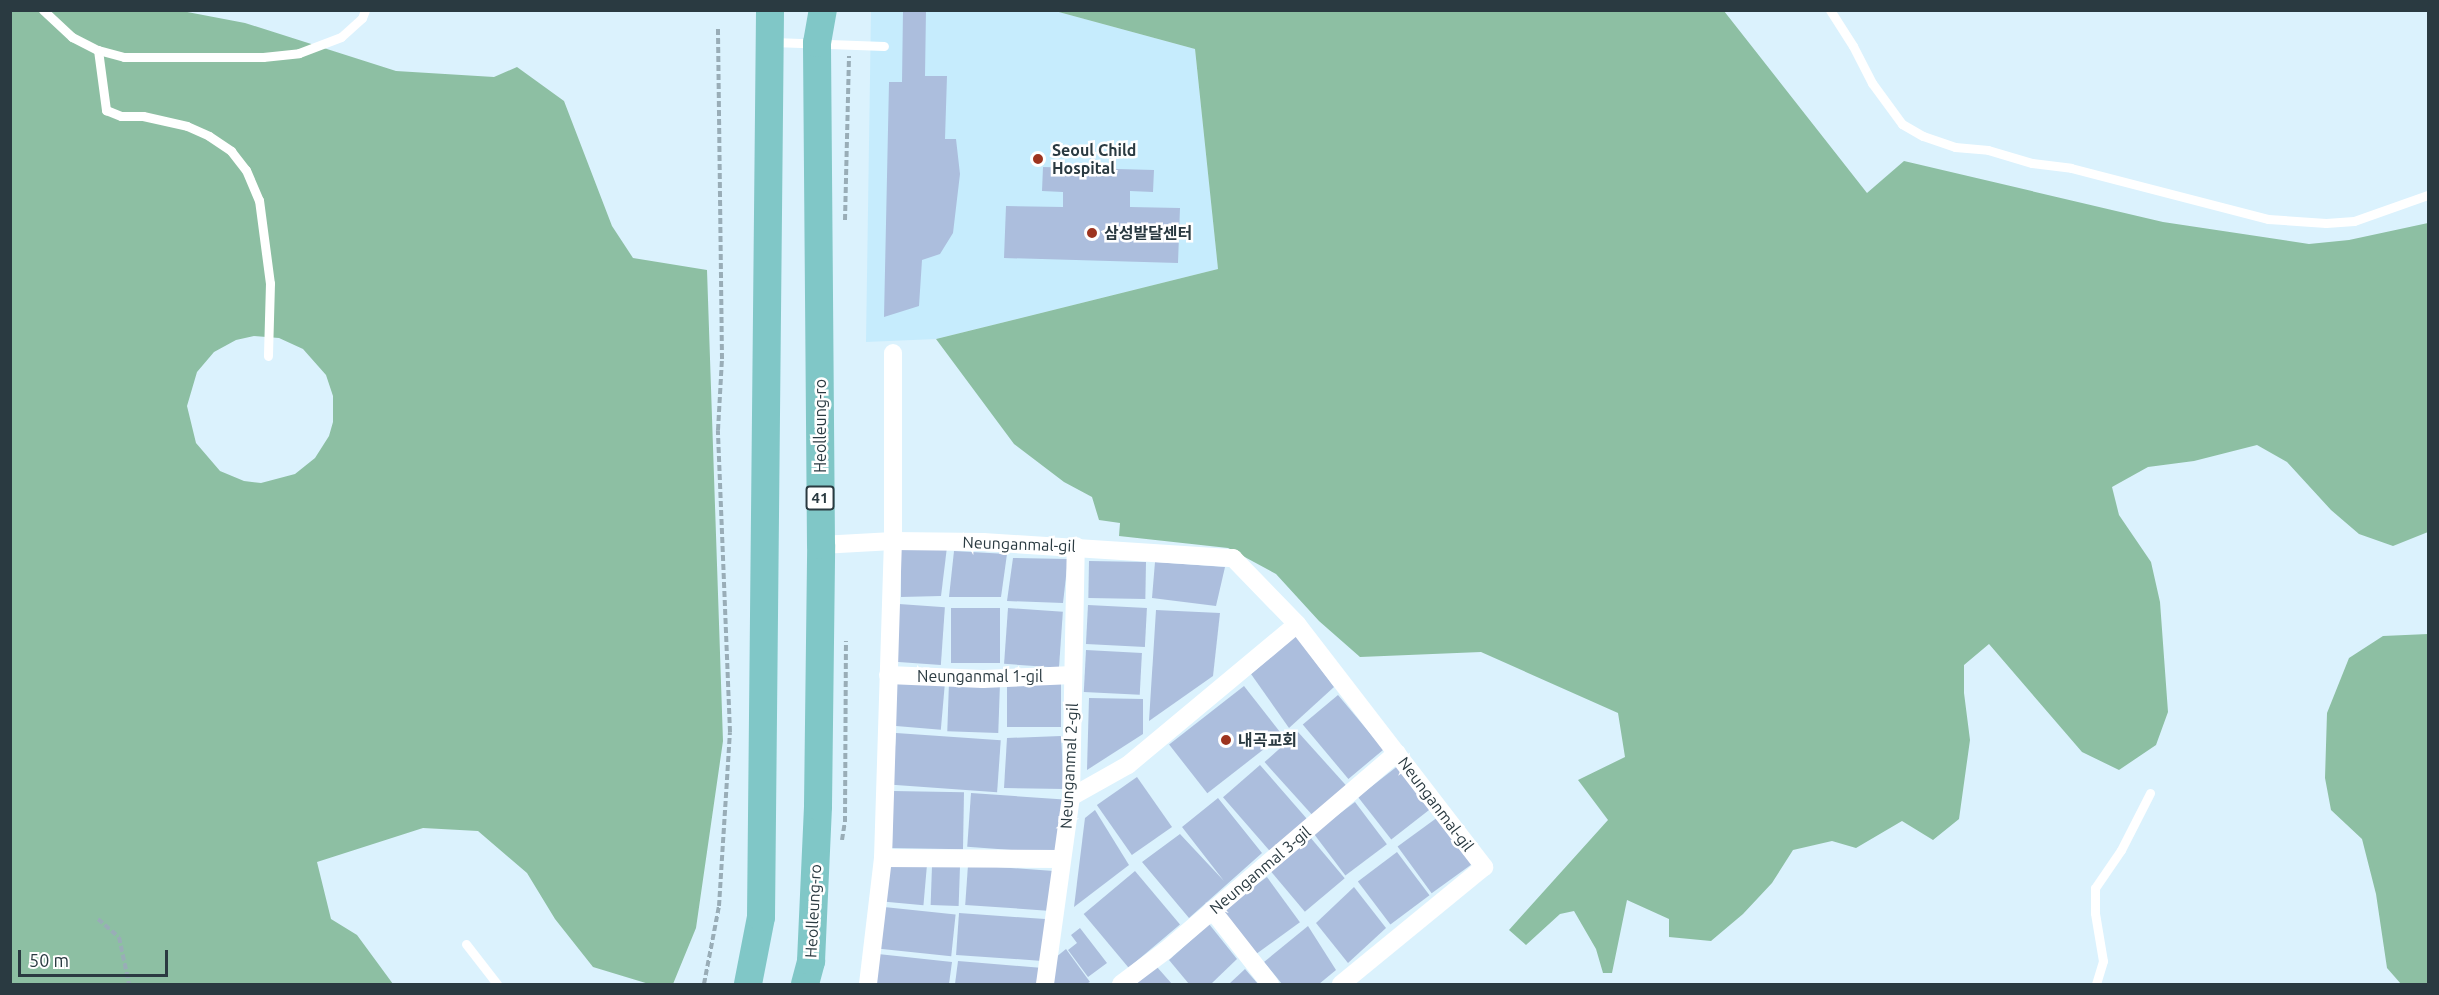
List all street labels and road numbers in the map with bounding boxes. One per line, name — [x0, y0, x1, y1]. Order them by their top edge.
street label: Heolleung-ro — [810, 379, 830, 473]
road number: 41 — [805, 486, 835, 510]
street label: Neunganmal-gil — [962, 532, 1076, 556]
street label: Neunganmal 1-gil — [917, 666, 1043, 686]
street label: Neunganmal 2-gil — [1056, 703, 1082, 829]
street label: Neunganmal-gil — [1394, 753, 1478, 855]
street label: Neunganmal 3-gil — [1206, 822, 1314, 918]
street label: Heolleung-ro — [801, 864, 825, 958]

